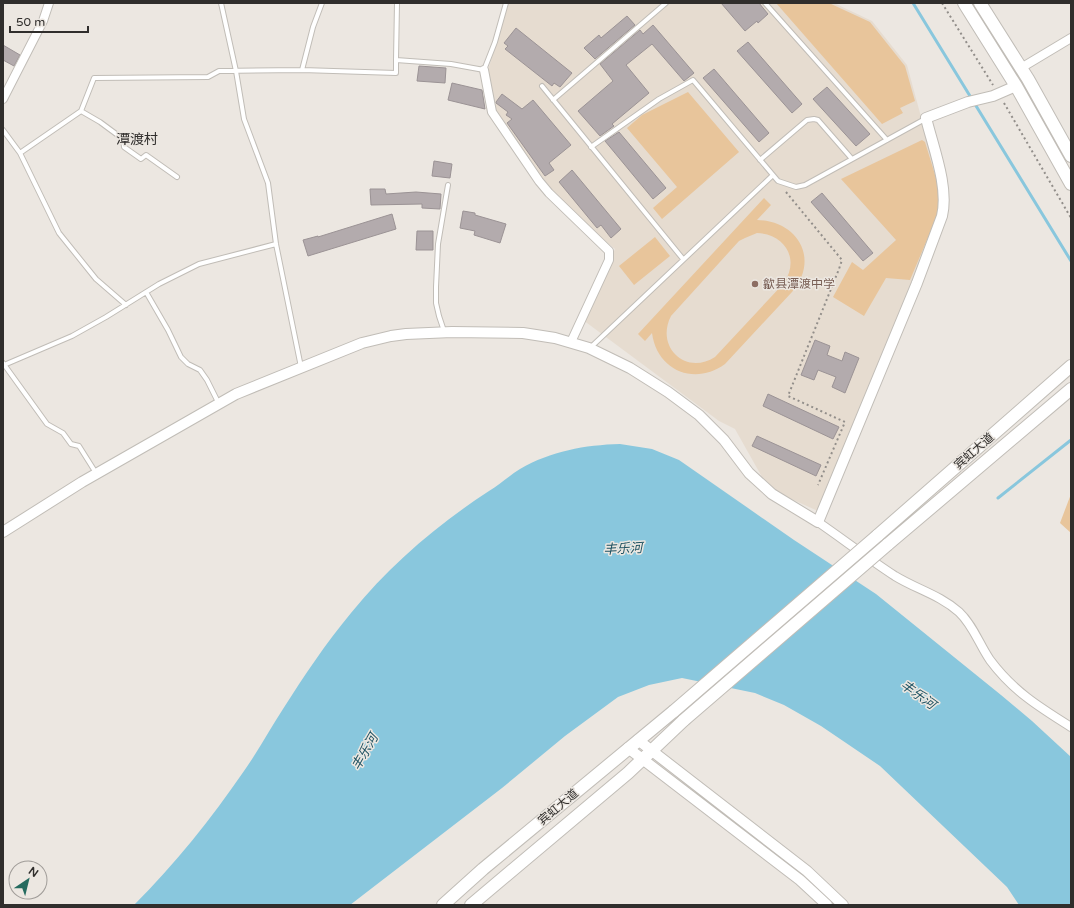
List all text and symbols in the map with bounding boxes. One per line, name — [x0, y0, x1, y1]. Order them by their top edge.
scale bar — [10, 8, 88, 34]
text: 50 m — [16, 15, 45, 29]
district label: 潭渡村 — [116, 131, 158, 148]
place label: 歙县潭渡中学 — [763, 277, 835, 291]
marker: 歙县潭渡中学 — [750, 279, 760, 289]
street label: 宾虹大道 — [951, 430, 997, 472]
water label: 丰乐河 — [603, 540, 646, 558]
water label: 丰乐河 — [898, 677, 941, 715]
water label: 丰乐河 — [348, 729, 383, 773]
street label: 宾虹大道 — [535, 786, 581, 828]
north arrow — [8, 860, 48, 900]
text: N — [26, 864, 41, 880]

